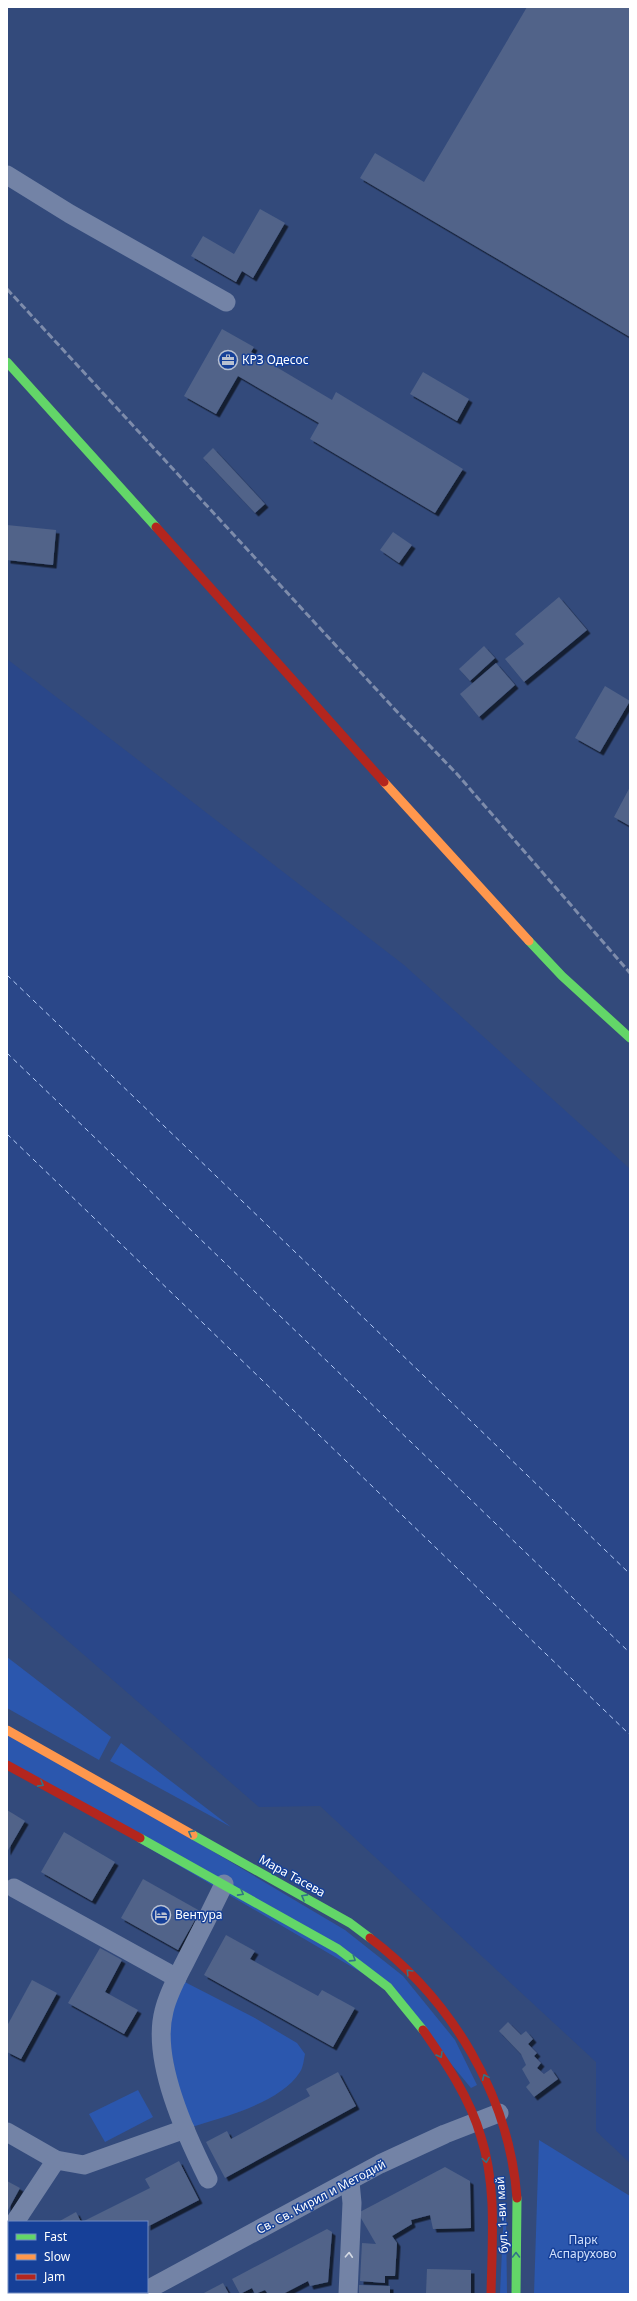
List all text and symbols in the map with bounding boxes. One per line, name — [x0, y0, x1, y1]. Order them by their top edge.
office icon: КРЗ Одесос — [217, 349, 239, 371]
place label: КРЗ Одесос — [242, 351, 309, 368]
one-way arrow — [37, 1779, 44, 1786]
one-way arrow — [187, 1831, 195, 1838]
street label: Мара Тасева — [256, 1850, 328, 1901]
one-way arrow — [237, 1888, 244, 1896]
one-way arrow — [301, 1894, 308, 1901]
hotel icon: Вентура — [150, 1904, 172, 1926]
place label: Вентура — [175, 1906, 222, 1923]
one-way arrow — [349, 1954, 356, 1962]
one-way arrow — [406, 1969, 414, 1977]
one-way arrow — [435, 2051, 442, 2058]
one-way arrow — [482, 2074, 490, 2081]
street label: Св. Св. Кирил и Методий — [253, 2155, 388, 2238]
one-way arrow — [481, 2157, 490, 2163]
street label: бул. 1-ви май — [491, 2176, 512, 2254]
legend — [8, 2221, 148, 2293]
text: Fast — [44, 2228, 68, 2245]
park label: Парк Аспарухово — [549, 2231, 617, 2262]
text: Slow — [44, 2248, 71, 2265]
one-way arrow — [345, 2252, 354, 2258]
one-way arrow — [512, 2252, 520, 2258]
text: Jam — [43, 2268, 65, 2285]

